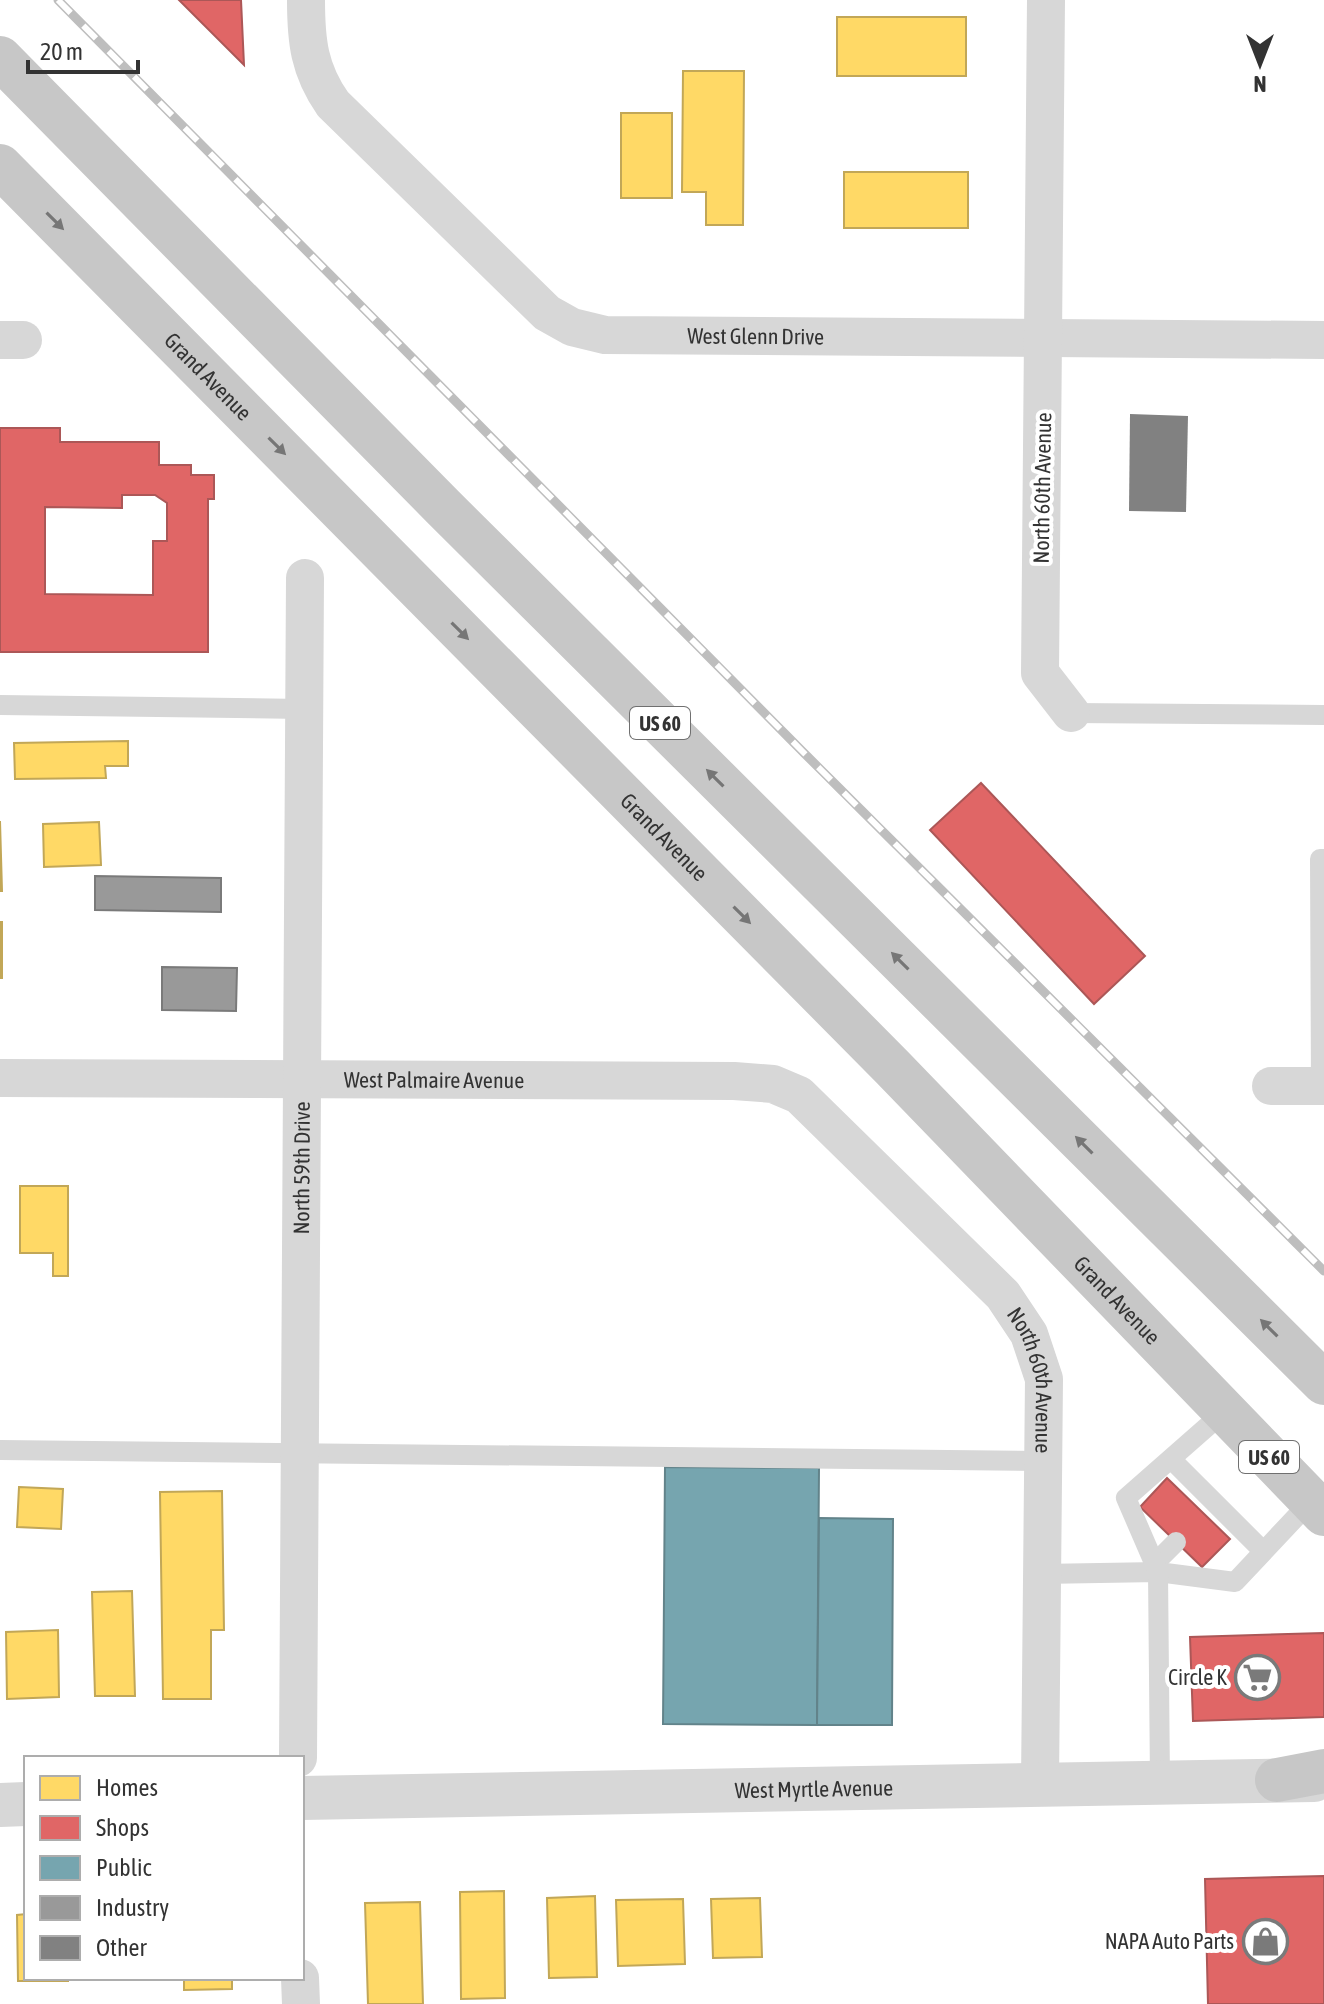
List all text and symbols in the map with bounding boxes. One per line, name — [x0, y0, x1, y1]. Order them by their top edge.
scale bar — [28, 24, 138, 74]
north arrow — [1220, 24, 1300, 104]
text: 20 m — [40, 38, 83, 65]
text: N — [1254, 71, 1266, 97]
one-way arrow — [45, 211, 64, 230]
street label: West Glenn Drive — [687, 323, 824, 350]
street label: Grand Avenue — [159, 327, 257, 426]
street label: North 60th Avenue — [1028, 412, 1056, 564]
one-way arrow — [267, 436, 286, 455]
one-way arrow — [450, 621, 469, 639]
road number: US 60 — [630, 707, 690, 739]
one-way arrow — [706, 769, 725, 788]
street label: Grand Avenue — [615, 788, 713, 886]
one-way arrow — [732, 905, 750, 924]
one-way arrow — [891, 952, 910, 971]
street label: West Palmaire Avenue — [344, 1066, 524, 1093]
street label: North 59th Drive — [288, 1101, 315, 1235]
one-way arrow — [1075, 1136, 1094, 1154]
street label: Grand Avenue — [1069, 1250, 1166, 1350]
street label: North 60th Avenue — [1002, 1302, 1057, 1453]
one-way arrow — [1260, 1319, 1279, 1338]
road number: US 60 — [1239, 1441, 1299, 1473]
supermarket icon: Circle K — [1234, 1653, 1282, 1701]
place label: Circle K — [1168, 1664, 1227, 1690]
legend — [24, 1756, 304, 1980]
text: Homes — [96, 1774, 158, 1801]
street label: West Myrtle Avenue — [734, 1774, 893, 1803]
text: Shops — [96, 1814, 149, 1841]
text: Public — [96, 1854, 152, 1881]
text: Industry — [96, 1894, 169, 1921]
shop icon: NAPA Auto Parts — [1241, 1917, 1289, 1965]
place label: NAPA Auto Parts — [1105, 1928, 1234, 1954]
text: Other — [96, 1934, 147, 1961]

